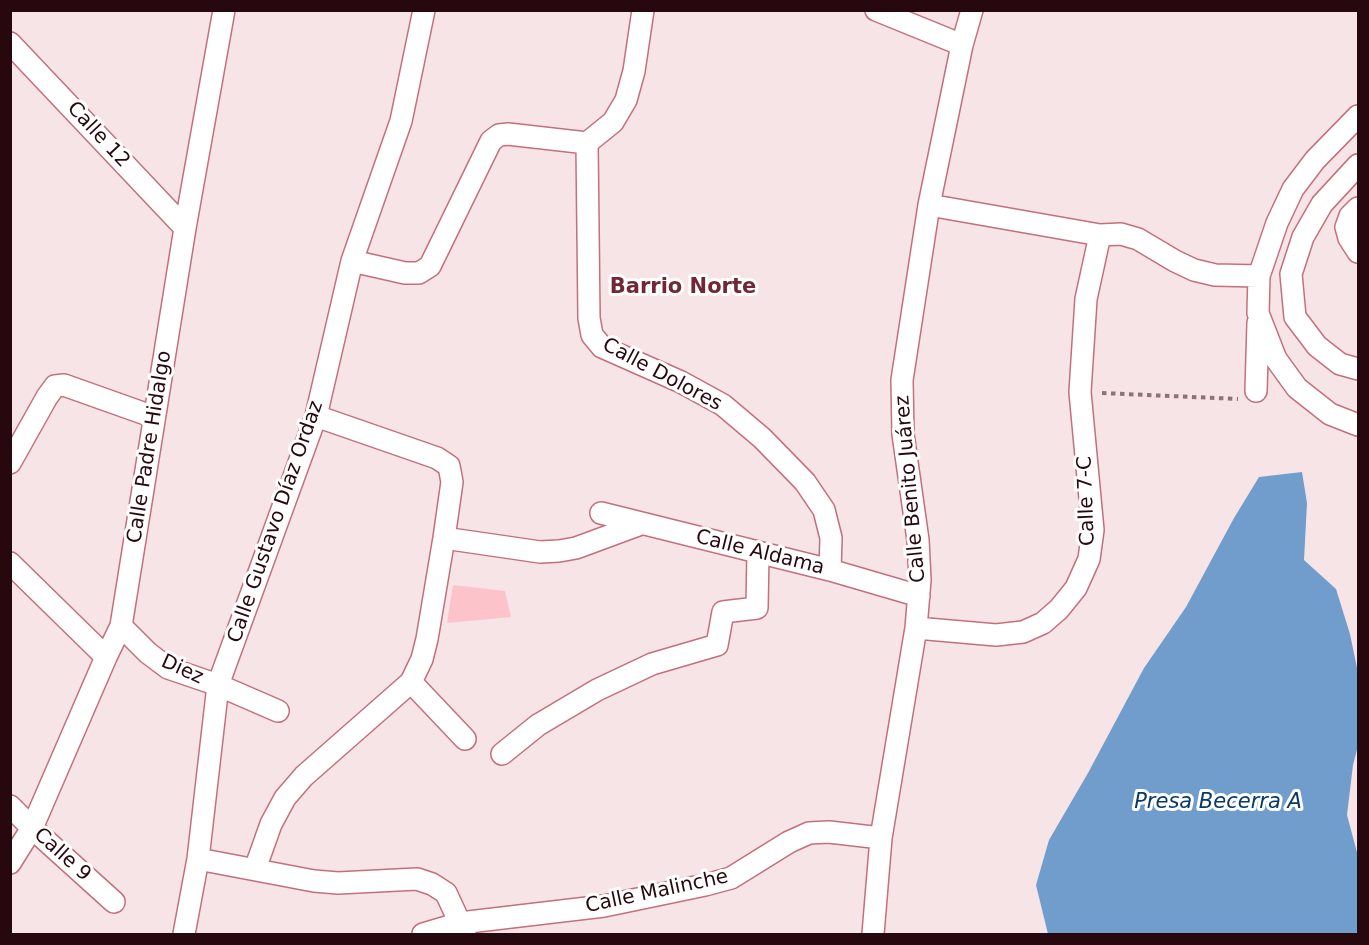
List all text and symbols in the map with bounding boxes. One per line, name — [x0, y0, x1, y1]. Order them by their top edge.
street label: Calle 12 — [61, 97, 135, 173]
district label: Barrio Norte — [610, 275, 756, 301]
street label: Calle Dolores — [598, 333, 726, 417]
street label: Calle Padre Hidalgo — [123, 349, 177, 545]
street label: Calle Benito Juárez — [891, 394, 931, 584]
street label: Calle Gustavo Díaz Ordaz — [223, 398, 329, 646]
street label: Calle 7-C — [1073, 456, 1101, 546]
street label: Calle Aldama — [693, 525, 827, 581]
street label: Diez — [157, 650, 207, 690]
water label: Presa Becerra A — [1134, 790, 1302, 816]
street label: Calle 9 — [28, 823, 96, 887]
street label: Calle Malinche — [583, 865, 731, 919]

